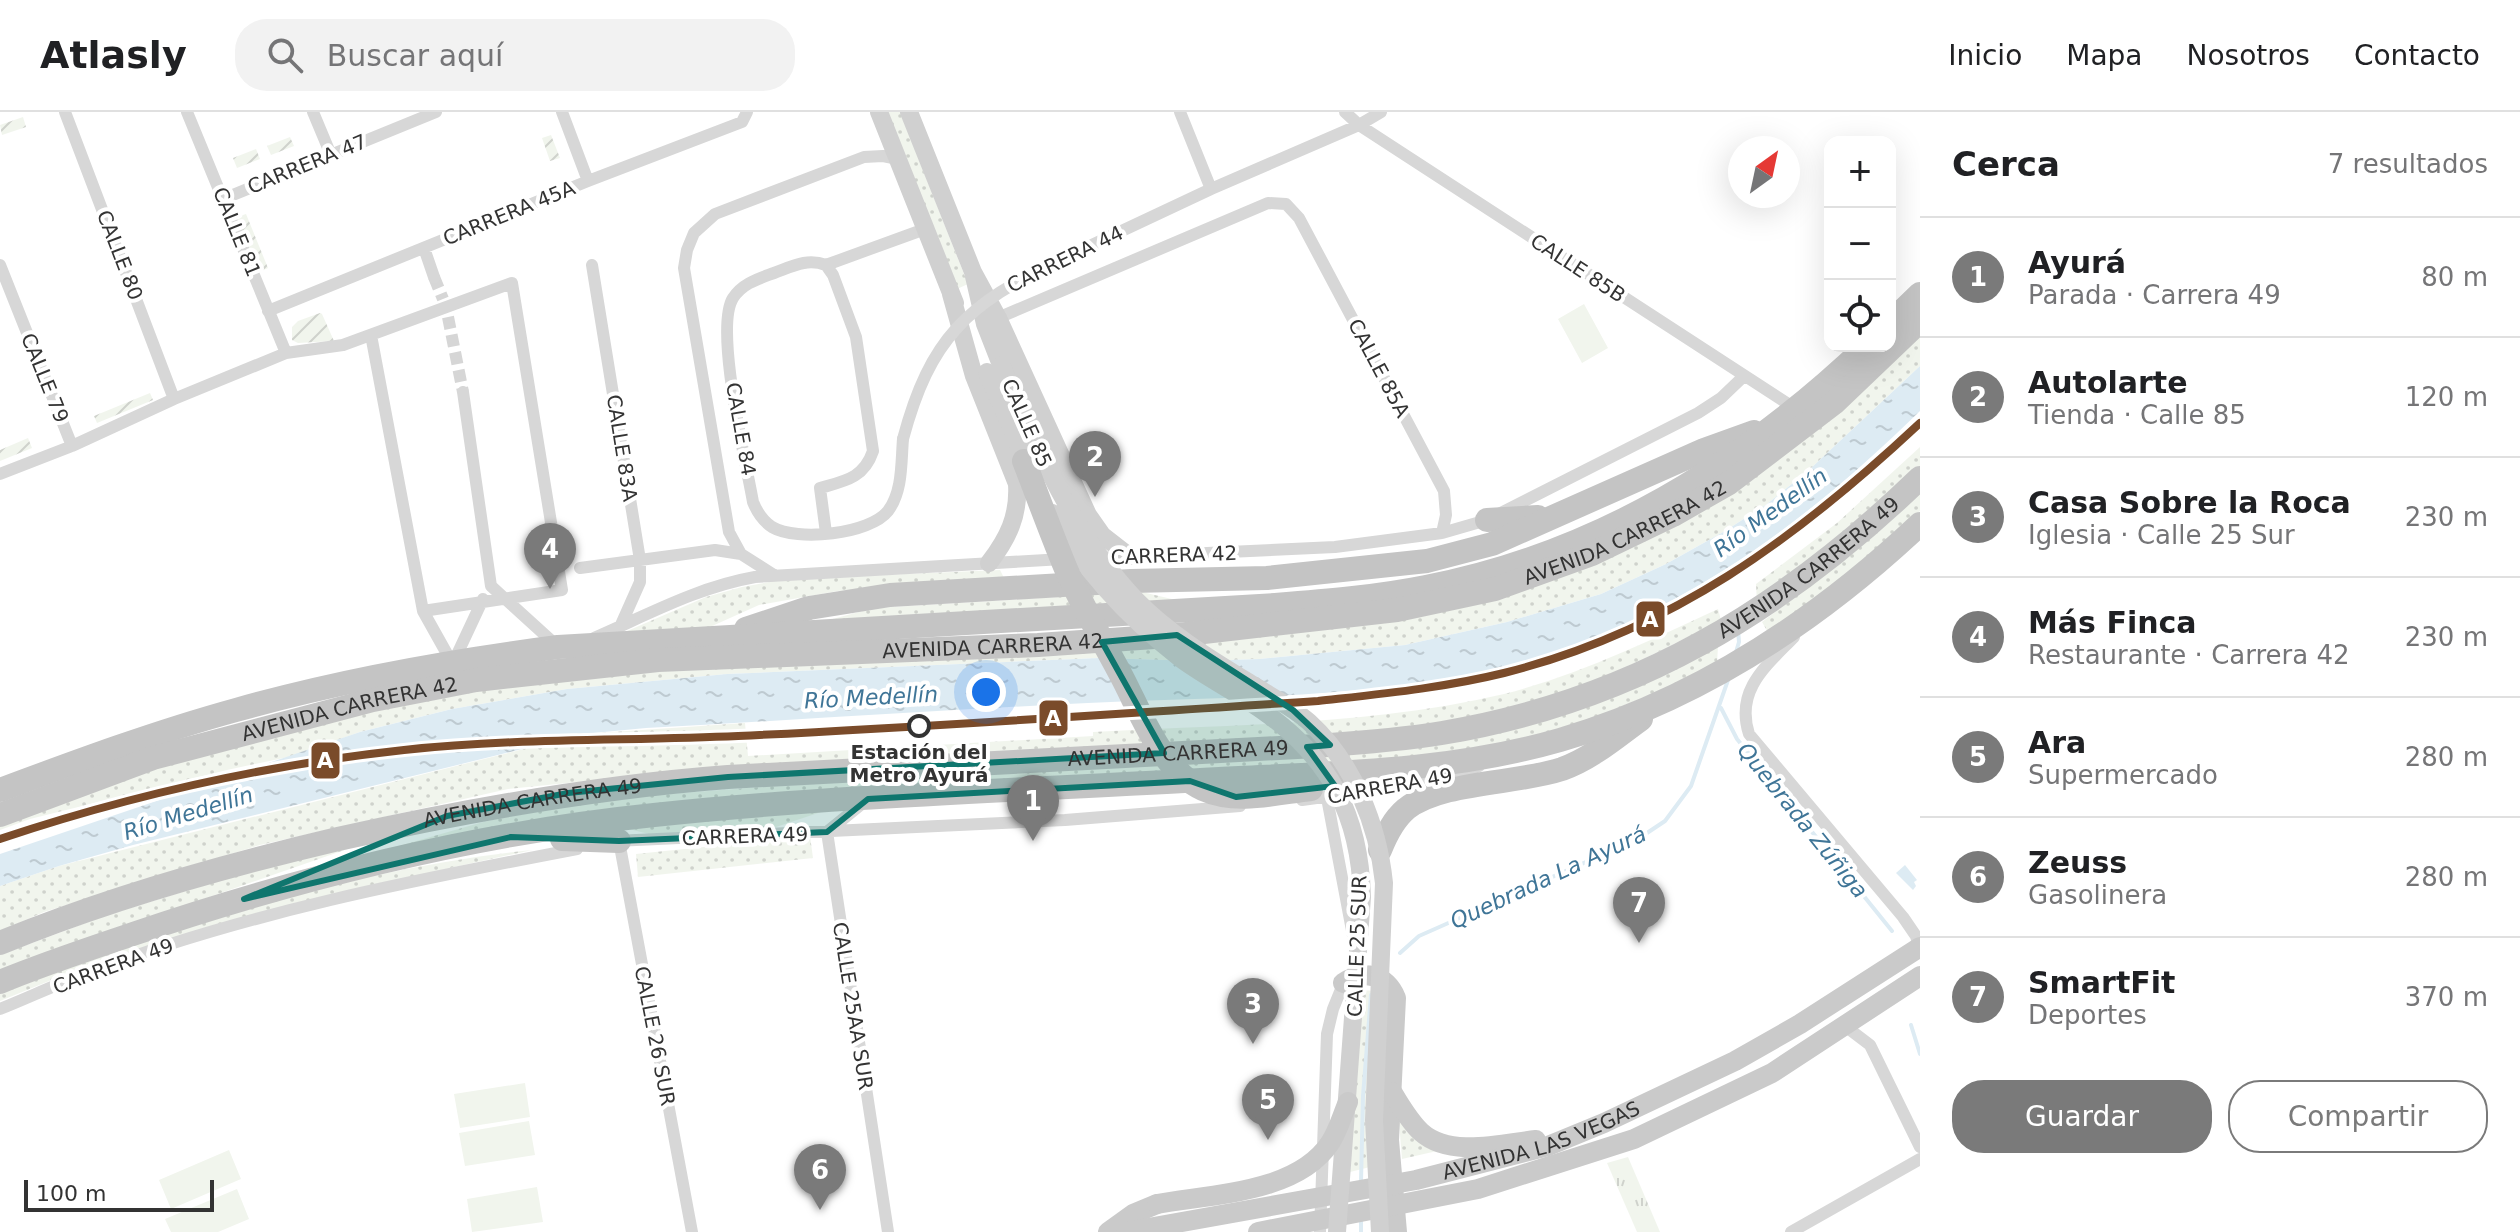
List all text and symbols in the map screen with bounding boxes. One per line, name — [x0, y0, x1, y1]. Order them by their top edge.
search box — [235, 19, 795, 91]
text: Atlasly — [40, 33, 187, 77]
icon: search — [263, 33, 307, 77]
text: Buscar aquí — [327, 38, 503, 73]
text: Inicio — [1948, 39, 2022, 72]
text: Mapa — [2066, 39, 2143, 72]
text: Nosotros — [2187, 39, 2310, 72]
text: Contacto — [2354, 39, 2480, 72]
street label: CARRERA 47 — [244, 129, 370, 199]
north arrow — [1728, 136, 1800, 208]
map controls — [1824, 136, 1896, 352]
button: + — [1824, 136, 1896, 208]
text: Cerca — [1952, 144, 2060, 184]
text: 7 resultados — [2328, 149, 2488, 179]
street label: CARRERA 45A — [439, 175, 579, 250]
street label: CALLE 81 — [208, 184, 266, 280]
street label: CALLE 80 — [92, 207, 148, 303]
button: − — [1824, 208, 1896, 280]
street label: CARRERA 44 — [1003, 220, 1127, 298]
street label: CALLE 85B — [1526, 228, 1630, 308]
text: Ayurá — [2028, 245, 2126, 280]
text: 1 — [1969, 262, 1987, 292]
text: 80 m — [2421, 262, 2488, 292]
button: locate — [1824, 280, 1896, 352]
text: Parada · Carrera 49 — [2028, 280, 2281, 310]
street label: CALLE 85A — [1343, 315, 1415, 422]
street label: CALLE 79 — [16, 330, 74, 426]
text: Autolarte — [2028, 365, 2188, 400]
street label: CALLE 85 — [997, 375, 1057, 471]
street label: CALLE 84 — [721, 380, 761, 478]
text: 2 — [1969, 382, 1987, 412]
text: 120 m — [2405, 382, 2488, 412]
street label: CALLE 83A — [602, 393, 642, 504]
text: Tienda · Calle 85 — [2028, 400, 2246, 430]
pin: 2 — [1069, 431, 1121, 497]
water label: Río Medellín — [1709, 463, 1832, 562]
street label: AVENIDA CARRERA 42 — [1520, 475, 1731, 590]
text: Casa Sobre la Roca — [2028, 485, 2351, 520]
street label: AVENIDA CARRERA 49 — [1713, 492, 1904, 643]
text: 3 — [1969, 502, 1987, 532]
text: 230 m — [2405, 502, 2488, 532]
text: Iglesia · Calle 25 Sur — [2028, 520, 2295, 550]
pin: 4 — [524, 523, 576, 589]
street label: CARRERA 42 — [1110, 541, 1238, 569]
line badge: A — [1635, 600, 1666, 638]
text: Más Finca — [2028, 605, 2197, 640]
text: A — [1641, 607, 1659, 632]
text: 4 — [1969, 622, 1987, 652]
text: 230 m — [2405, 622, 2488, 652]
street label: AVENIDA CARRERA 42 — [882, 629, 1104, 663]
text: Restaurante · Carrera 42 — [2028, 640, 2350, 670]
street label: AVENIDA CARRERA 42 — [239, 672, 460, 746]
your location — [966, 672, 1006, 712]
water label: Río Medellín — [803, 682, 939, 713]
line badge: A — [1038, 699, 1069, 737]
text: A — [1044, 706, 1062, 731]
marker: Estación del Metro Ayurá — [908, 715, 930, 737]
text: Ara — [2028, 725, 2086, 760]
street label: AVENIDA CARRERA 49 — [1067, 735, 1289, 771]
water label: Quebrada Zúñiga — [1732, 738, 1873, 903]
place label: Estación del Metro Ayurá — [850, 740, 989, 787]
line badge: A — [310, 741, 341, 780]
text: 5 — [1969, 742, 1987, 772]
text: 280 m — [2405, 742, 2488, 772]
text: A — [316, 748, 334, 773]
text: Supermercado — [2028, 760, 2218, 790]
street label: CARRERA 49 — [1326, 763, 1454, 809]
street label: AVENIDA CARRERA 49 — [421, 773, 643, 833]
pin: 1 — [1007, 775, 1059, 841]
water label: Río Medellín — [120, 782, 256, 845]
water label: Quebrada La Ayurá — [1446, 821, 1650, 934]
street label: CARRERA 49 — [681, 822, 809, 850]
text: Zeuss — [2028, 845, 2127, 880]
text: 6 — [1969, 862, 1987, 892]
text: 280 m — [2405, 862, 2488, 892]
street label: CALLE 25 SUR — [1343, 875, 1371, 1017]
pin: 7 — [1613, 877, 1665, 943]
text: Gasolinera — [2028, 880, 2167, 910]
street label: CALLE 25AA SUR — [828, 920, 878, 1092]
street label: CARRERA 49 — [49, 933, 177, 999]
street label: CALLE 26 SUR — [630, 964, 680, 1108]
text: SmartFit — [2028, 965, 2175, 1000]
pin: 3 — [1227, 978, 1279, 1044]
text: 7 — [1969, 982, 1987, 1012]
text: 370 m — [2405, 982, 2488, 1012]
text: Deportes — [2028, 1000, 2147, 1030]
pin: 5 — [1242, 1074, 1294, 1140]
button: Guardar — [1952, 1080, 2212, 1153]
button: Compartir — [2228, 1080, 2488, 1153]
street label: AVENIDA LAS VEGAS — [1440, 1096, 1644, 1185]
pin: 6 — [794, 1144, 846, 1210]
scale bar — [24, 1176, 214, 1212]
text: 100 m — [36, 1181, 106, 1206]

